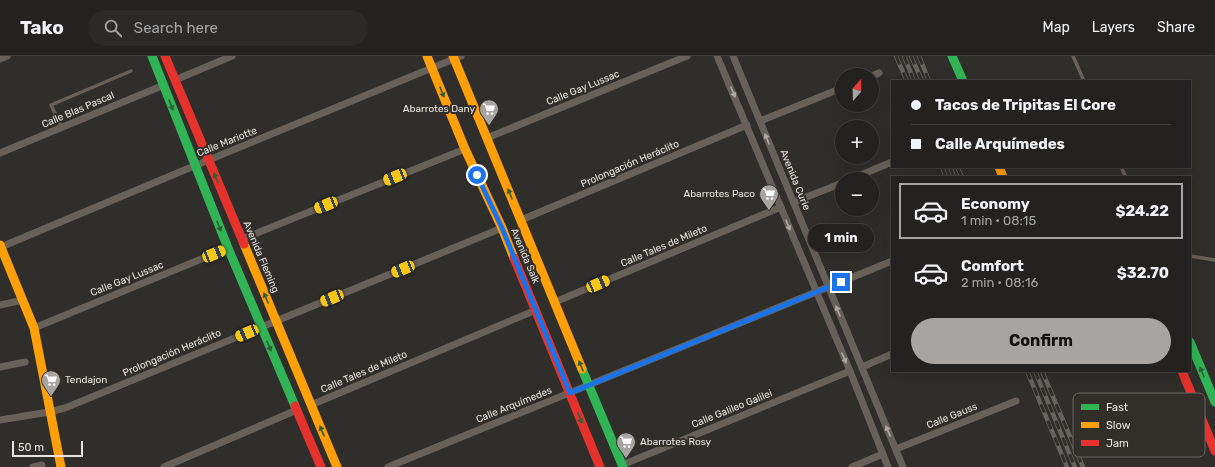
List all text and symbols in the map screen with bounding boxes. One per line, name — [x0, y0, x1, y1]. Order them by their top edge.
search box — [88, 10, 368, 46]
text: Tako — [20, 16, 64, 39]
icon: search — [102, 17, 124, 39]
text: Search here — [134, 19, 218, 37]
text: Map — [1043, 19, 1070, 36]
text: Layers — [1092, 19, 1135, 36]
text: Share — [1157, 19, 1195, 36]
street label: Calle Gay Lussac — [545, 68, 622, 108]
north arrow — [835, 68, 879, 112]
map controls — [835, 68, 879, 216]
one-way arrow — [730, 86, 736, 98]
one-way arrow — [439, 87, 445, 98]
street label: Calle Blas Pascal — [40, 89, 116, 131]
text: Tacos de Tripitas El Core — [935, 96, 1116, 114]
supermarket icon: Abarrotes Dany — [478, 98, 500, 126]
one-way arrow — [169, 100, 175, 112]
place label: Abarrotes Dany — [403, 103, 475, 115]
button: + — [835, 120, 879, 164]
street label: Calle Mariotte — [195, 124, 259, 160]
one-way arrow — [764, 133, 770, 145]
text: Calle Arquímedes — [935, 135, 1065, 153]
street label: Prolongación Heráclito — [579, 138, 681, 190]
street label: Avenida Curie — [777, 148, 813, 212]
route start — [468, 166, 486, 184]
car — [382, 167, 408, 187]
button: − — [835, 172, 879, 216]
one-way arrow — [213, 173, 219, 184]
supermarket icon: Abarrotes Paco — [758, 183, 780, 211]
one-way arrow — [507, 188, 513, 200]
place label: Abarrotes Paco — [683, 188, 755, 200]
icon: car — [913, 193, 949, 229]
car — [313, 195, 339, 215]
text: Economy — [961, 195, 1030, 213]
text: $24.22 — [1115, 202, 1169, 220]
text: 1 min · 08:15 — [961, 213, 1036, 228]
street label: Avenida Fleming — [240, 219, 282, 295]
one-way arrow — [786, 219, 792, 231]
one-way arrow — [216, 221, 222, 233]
street label: Calle Tales de Mileto — [619, 222, 709, 270]
callout: 1 min — [808, 224, 874, 252]
street label: Avenida Salk — [508, 226, 542, 286]
text: 1 min — [824, 230, 858, 245]
car — [201, 244, 227, 264]
icon: car — [913, 255, 949, 291]
text: Comfort — [961, 257, 1024, 275]
street label: Calle Gay Lussac — [89, 259, 166, 299]
car — [390, 259, 416, 279]
text: $32.70 — [1117, 264, 1169, 282]
route end — [832, 273, 850, 291]
car — [585, 274, 611, 294]
text: 2 min · 08:16 — [961, 275, 1038, 290]
car — [319, 288, 345, 308]
one-way arrow — [263, 292, 269, 304]
one-way arrow — [835, 304, 841, 316]
button: Confirm — [911, 318, 1171, 364]
car — [234, 323, 260, 343]
street label: Prolongación Heráclito — [121, 327, 223, 379]
one-way arrow — [266, 340, 273, 352]
street label: Calle Tales de Mileto — [319, 348, 409, 396]
one-way arrow — [841, 352, 847, 363]
one-way arrow — [578, 360, 584, 372]
one-way arrow — [1199, 366, 1205, 378]
supermarket icon: Tendajon — [40, 369, 62, 397]
place label: Tendajon — [65, 374, 107, 386]
street label: Calle Arquímedes — [474, 384, 554, 426]
street label: Calle Galileo Galilei — [690, 387, 774, 431]
legend — [1073, 393, 1205, 457]
street label: Calle Gauss — [925, 400, 979, 432]
text: Fast — [1106, 401, 1129, 414]
one-way arrow — [578, 412, 584, 424]
text: Slow — [1106, 419, 1131, 432]
one-way arrow — [318, 425, 325, 437]
one-way arrow — [885, 425, 892, 437]
supermarket icon: Abarrotes Rosy — [615, 431, 637, 459]
place label: Abarrotes Rosy — [640, 436, 712, 448]
text: Jam — [1106, 437, 1129, 450]
scale bar — [12, 439, 83, 458]
text: 50 m — [18, 441, 44, 454]

